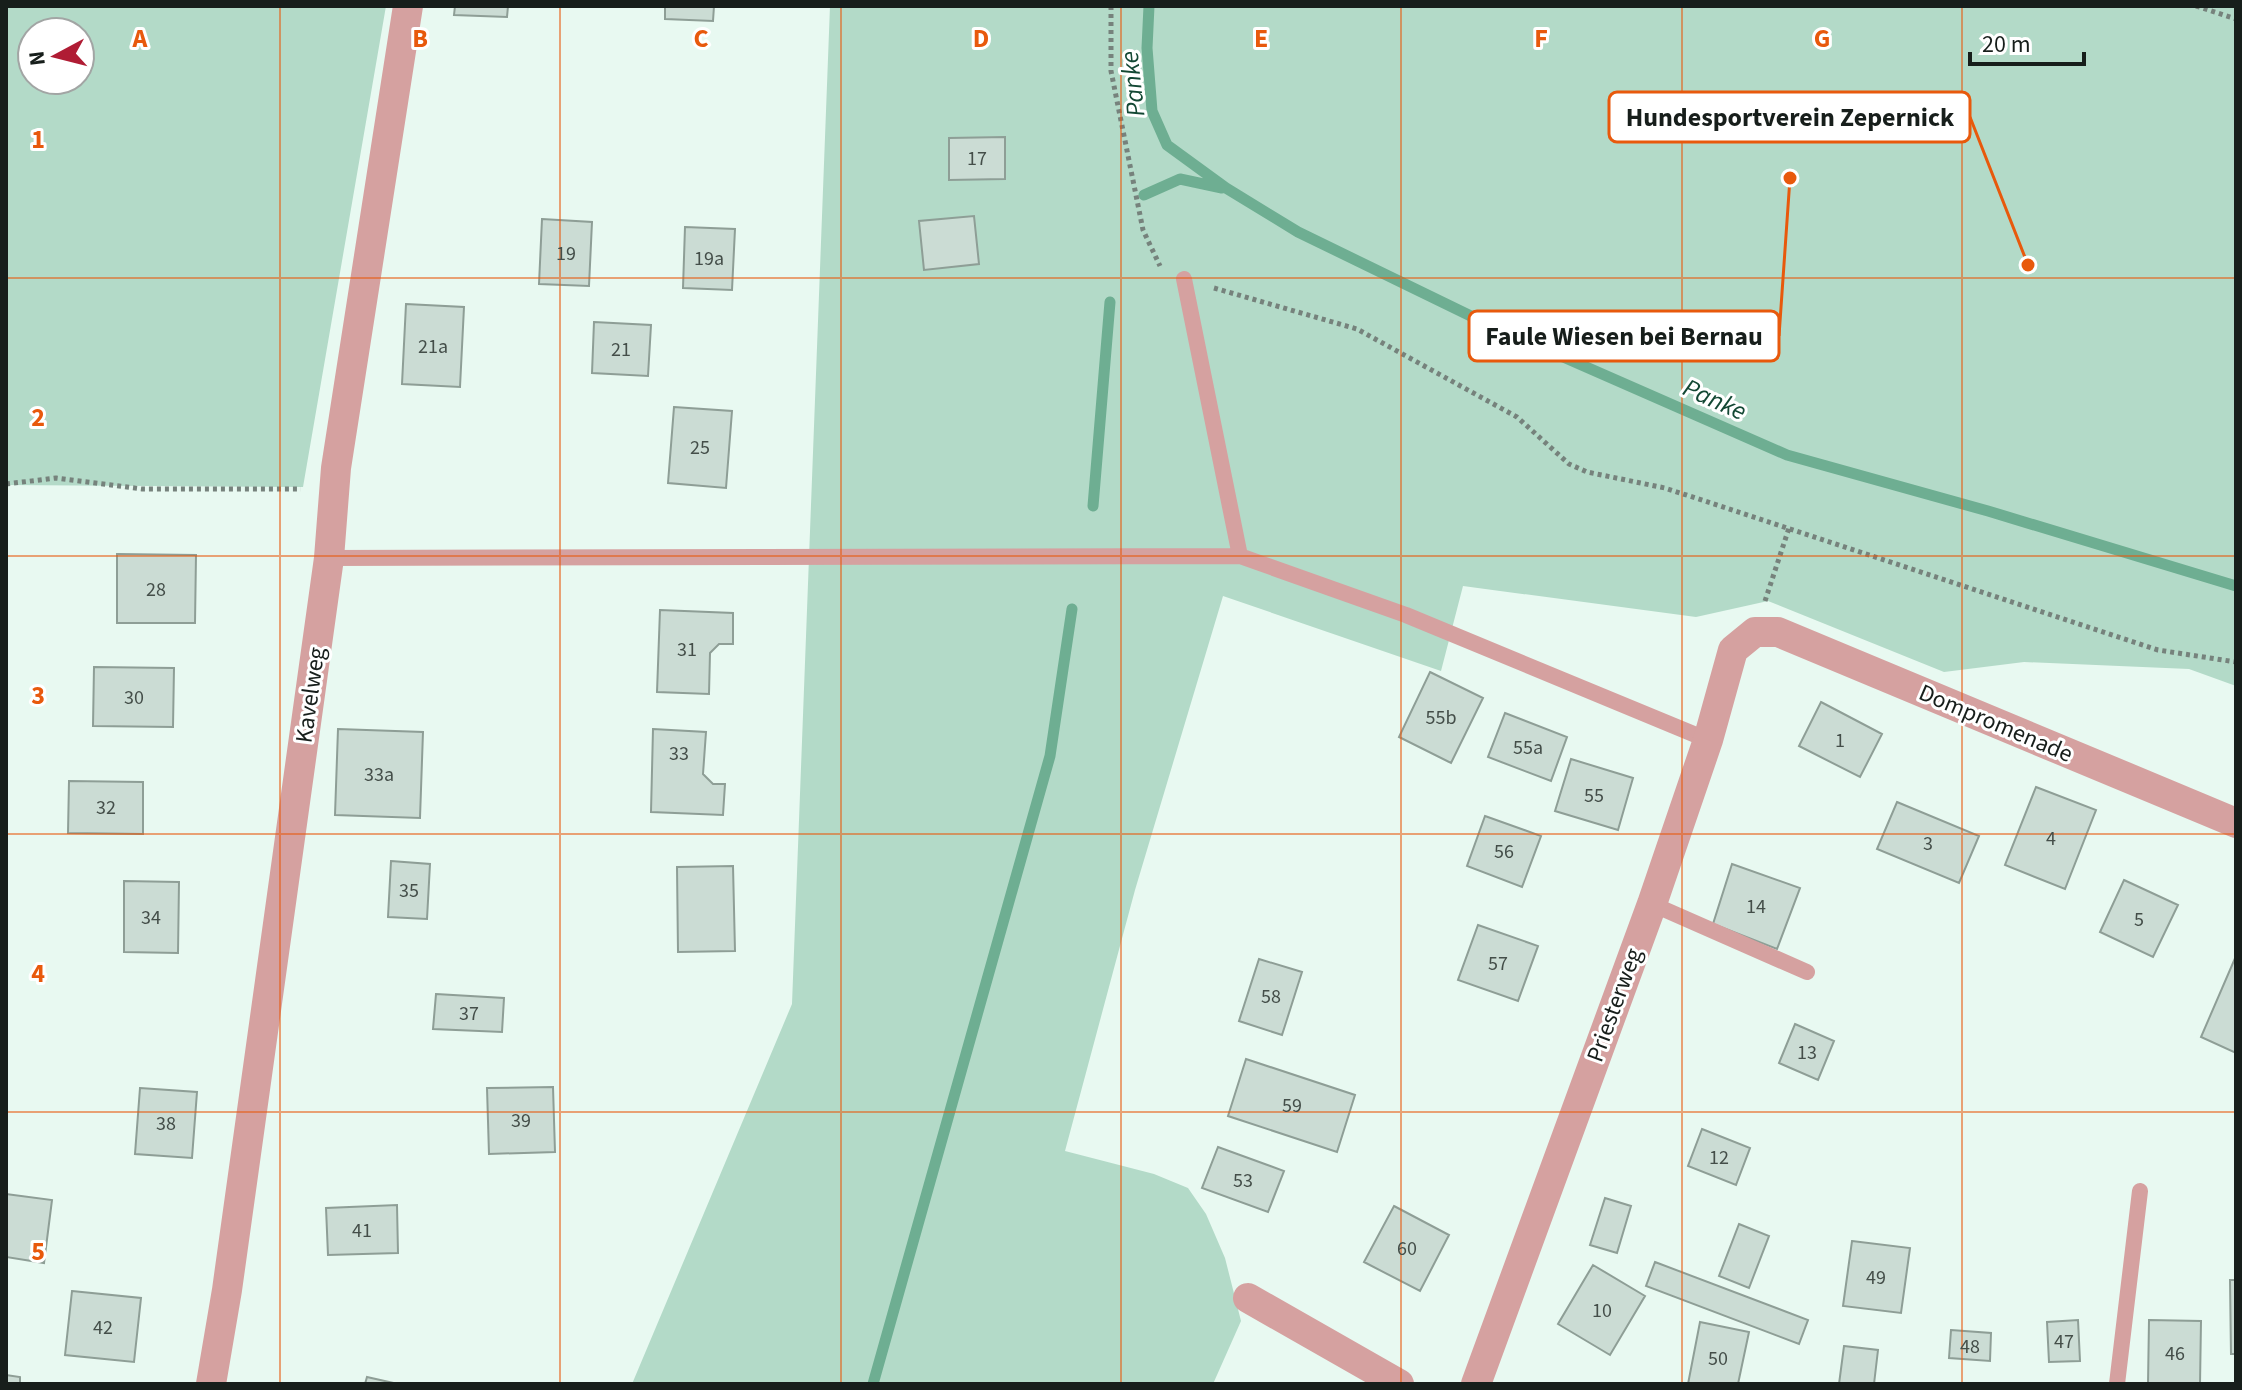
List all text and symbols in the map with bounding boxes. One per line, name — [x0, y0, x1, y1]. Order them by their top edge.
north arrow — [16, 16, 96, 96]
scale bar — [1970, 16, 2084, 66]
text: A — [132, 20, 149, 57]
text: B — [412, 20, 428, 57]
text: C — [693, 20, 709, 57]
text: D — [973, 20, 989, 57]
text: E — [1254, 20, 1268, 57]
text: F — [1534, 20, 1548, 57]
text: G — [1814, 20, 1830, 57]
text: 20 m — [1982, 27, 2031, 62]
text: N — [20, 49, 54, 68]
water label: Panke — [1111, 49, 1154, 119]
callout: Hundesportverein Zepernick — [1609, 92, 1970, 142]
text: Hundesportverein Zepernick — [1626, 99, 1955, 136]
text: 1 — [31, 121, 45, 158]
house number: 17 — [967, 145, 987, 173]
house number: 19 — [556, 240, 576, 268]
house number: 19a — [694, 245, 724, 273]
callout: Faule Wiesen bei Bernau — [1469, 311, 1779, 361]
text: Faule Wiesen bei Bernau — [1485, 318, 1763, 355]
house number: 21a — [418, 333, 448, 361]
house number: 21 — [611, 336, 631, 364]
water label: Panke — [1677, 369, 1752, 430]
text: 2 — [31, 399, 45, 436]
house number: 25 — [690, 434, 710, 462]
house number: 28 — [146, 576, 166, 604]
house number: 31 — [677, 636, 697, 664]
street label: Kavelweg — [286, 645, 335, 745]
street label: Dompromenade — [1913, 675, 2078, 772]
text: 3 — [31, 677, 45, 714]
house number: 30 — [124, 684, 144, 712]
house number: 55b — [1426, 704, 1456, 732]
house number: 1 — [1835, 727, 1845, 755]
house number: 55a — [1513, 734, 1543, 762]
house number: 33 — [669, 740, 689, 768]
house number: 33a — [364, 761, 394, 789]
house number: 55 — [1584, 782, 1604, 810]
house number: 32 — [96, 794, 116, 822]
house number: 4 — [2046, 825, 2056, 853]
house number: 3 — [1923, 830, 1933, 858]
house number: 56 — [1494, 838, 1514, 866]
house number: 35 — [399, 877, 419, 905]
house number: 14 — [1746, 893, 1766, 921]
house number: 34 — [141, 904, 161, 932]
house number: 5 — [2134, 906, 2144, 934]
street label: Priesterweg — [1578, 943, 1651, 1067]
house number: 57 — [1488, 950, 1508, 978]
text: 4 — [31, 955, 45, 992]
house number: 58 — [1261, 983, 1281, 1011]
house number: 37 — [459, 1000, 479, 1028]
house number: 13 — [1797, 1039, 1817, 1067]
house number: 59 — [1282, 1092, 1302, 1120]
house number: 39 — [511, 1107, 531, 1135]
house number: 38 — [156, 1110, 176, 1138]
house number: 12 — [1709, 1144, 1729, 1172]
house number: 53 — [1233, 1167, 1253, 1195]
house number: 41 — [352, 1217, 372, 1245]
text: 5 — [31, 1233, 45, 1270]
house number: 60 — [1397, 1235, 1417, 1263]
house number: 49 — [1866, 1264, 1886, 1292]
house number: 10 — [1592, 1297, 1612, 1325]
house number: 42 — [93, 1314, 113, 1342]
house number: 47 — [2054, 1328, 2074, 1356]
house number: 48 — [1960, 1333, 1980, 1361]
house number: 46 — [2165, 1340, 2185, 1368]
house number: 50 — [1708, 1345, 1728, 1373]

